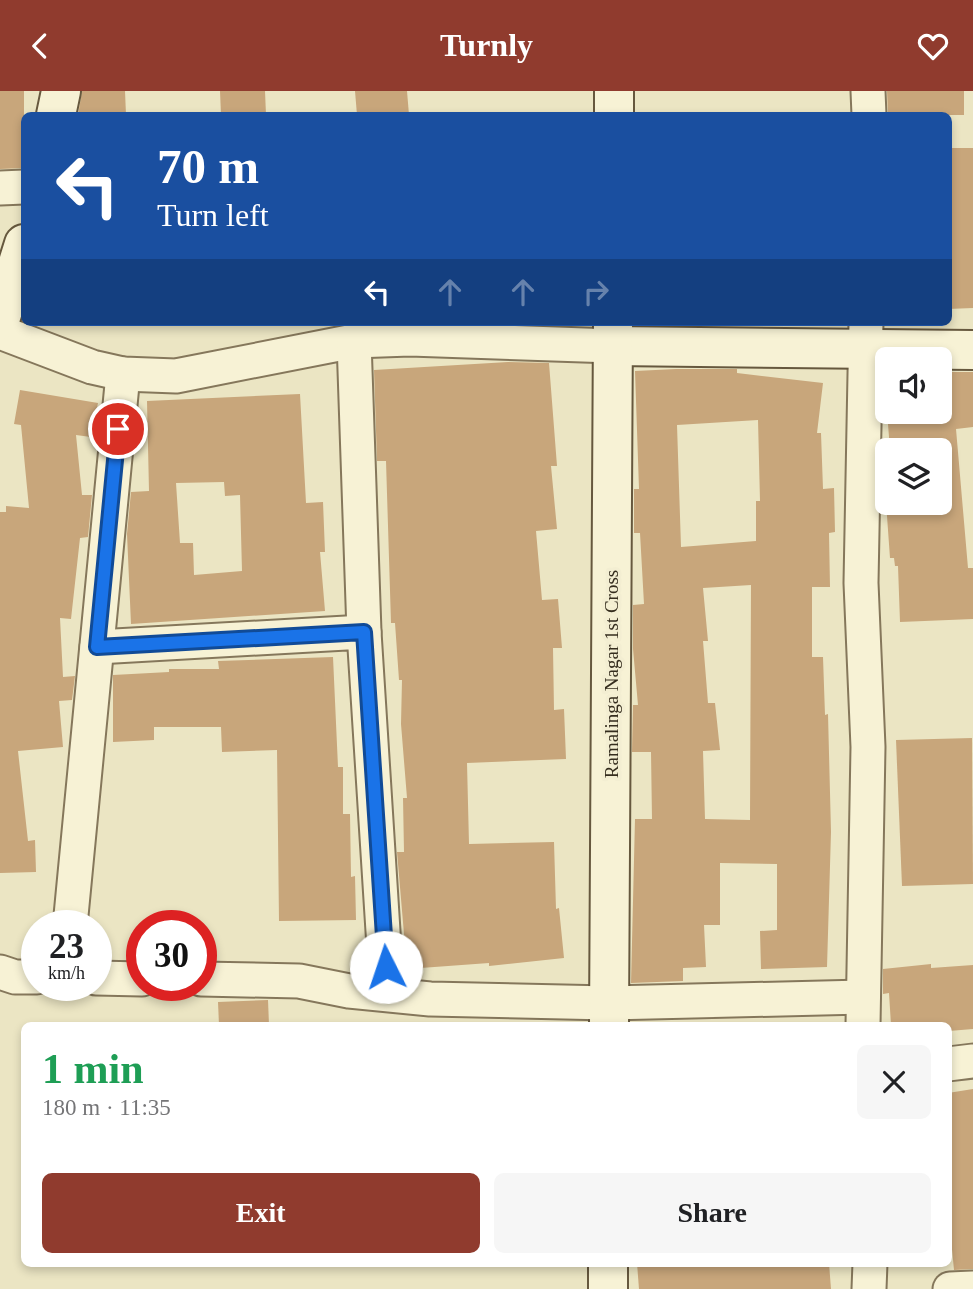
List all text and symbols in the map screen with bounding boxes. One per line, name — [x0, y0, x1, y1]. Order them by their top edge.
icon: back — [21, 27, 59, 65]
text: Turnly — [440, 27, 533, 63]
icon: heart — [914, 27, 952, 65]
text: 70 m — [157, 139, 259, 194]
icon: left — [42, 140, 133, 231]
text: Turn left — [157, 197, 269, 233]
icon: left — [358, 273, 396, 311]
icon: ahead — [431, 273, 469, 311]
icon: ahead — [504, 273, 542, 311]
icon: right — [577, 273, 615, 311]
map controls — [875, 347, 952, 515]
button: sound — [875, 347, 952, 424]
pin — [88, 399, 148, 459]
icon: arrive — [99, 410, 137, 448]
button: layers — [875, 438, 952, 515]
street label: Ramalinga Nagar 1st Cross — [601, 570, 622, 778]
speed limit sign: 30 — [126, 910, 217, 1001]
text: 23 — [49, 927, 84, 966]
position arrow — [349, 930, 423, 1004]
text: km/h — [48, 963, 85, 983]
button: close — [857, 1045, 931, 1119]
text: 1 min — [42, 1046, 144, 1092]
text: 180 m · 11:35 — [42, 1095, 171, 1120]
button: Exit — [42, 1173, 480, 1253]
button: Share — [494, 1173, 931, 1253]

